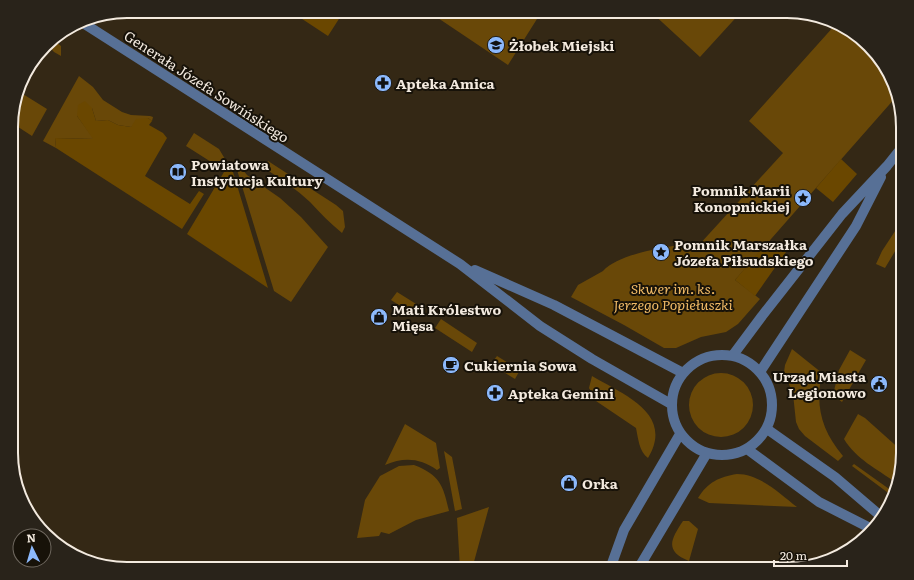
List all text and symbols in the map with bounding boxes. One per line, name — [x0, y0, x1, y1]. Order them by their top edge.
street label: Generała Józefa Sowińskiego — [121, 25, 293, 147]
school or university icon: Żłobek Miejski — [486, 35, 506, 55]
place label: Żłobek Miejski — [509, 35, 614, 55]
pharmacy icon: Apteka Amica — [373, 73, 393, 93]
place label: Apteka Amica — [396, 73, 496, 93]
place label: Powiatowa Instytucja Kultury — [191, 154, 323, 190]
library icon: Powiatowa Instytucja Kultury — [168, 162, 188, 182]
place label: Pomnik Marii Konopnickiej — [692, 180, 790, 216]
place icon: Pomnik Marii Konopnickiej — [793, 188, 813, 208]
place label: Pomnik Marszałka Józefa Piłsudskiego — [674, 234, 814, 270]
place icon: Pomnik Marszałka Józefa Piłsudskiego — [651, 242, 671, 262]
park label: Skwer im. ks. Jerzego Popiełuszki — [613, 278, 733, 314]
place label: Mati Królestwo Mięsa — [392, 299, 501, 335]
shop icon: Mati Królestwo Mięsa — [369, 307, 389, 327]
cafe icon: Cukiernia Sowa — [441, 355, 461, 375]
place label: Cukiernia Sowa — [464, 355, 577, 375]
place label: Urząd Miasta Legionowo — [772, 366, 867, 402]
public building icon: Urząd Miasta Legionowo — [869, 374, 889, 394]
pharmacy icon: Apteka Gemini — [485, 383, 505, 403]
place label: Apteka Gemini — [508, 383, 614, 403]
shop icon: Orka — [559, 473, 579, 493]
place label: Orka — [582, 473, 619, 493]
north arrow — [12, 528, 52, 568]
text: N — [26, 529, 36, 545]
scale bar — [774, 542, 847, 568]
text: 20 m — [780, 546, 807, 564]

